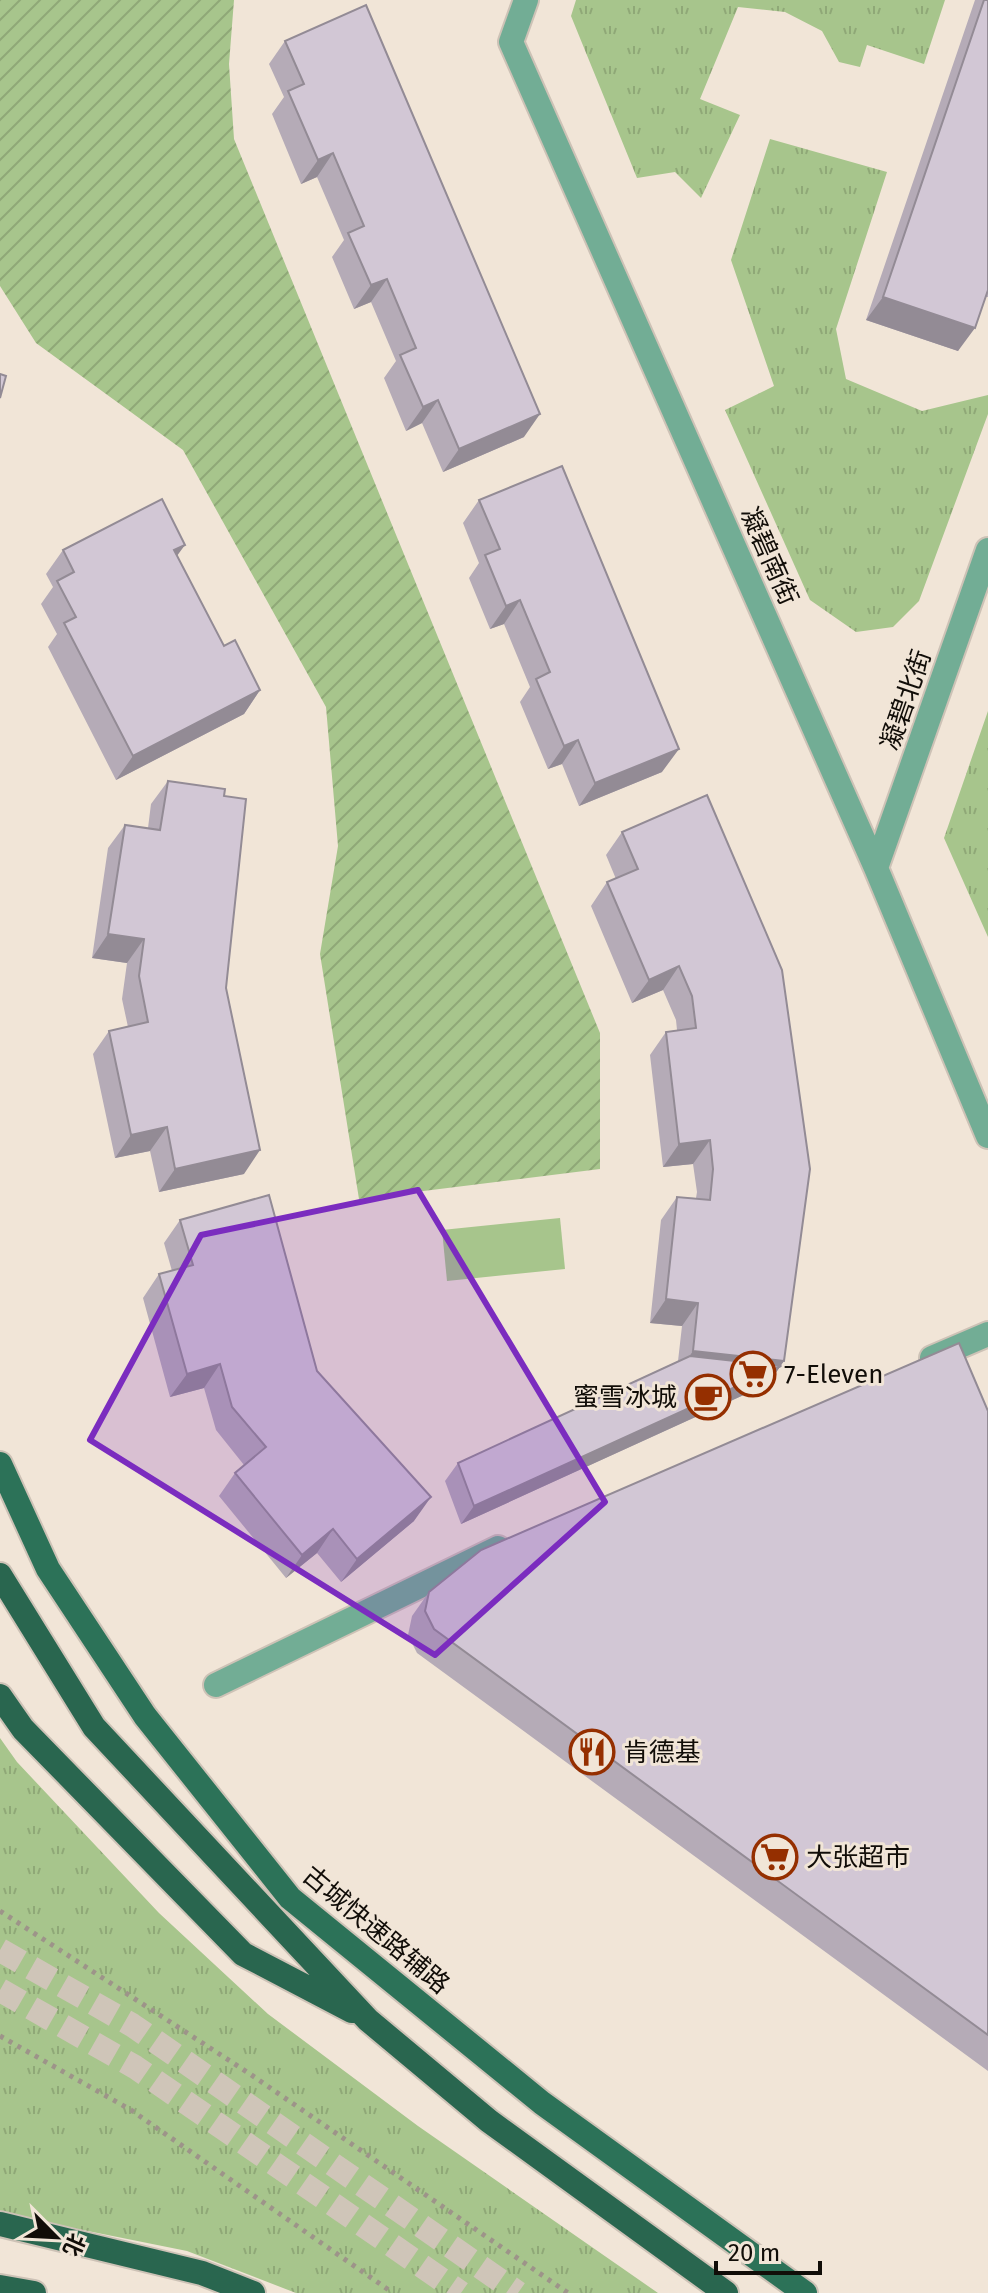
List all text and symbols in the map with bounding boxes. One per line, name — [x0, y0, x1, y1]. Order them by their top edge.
street label: 凝碧南街 — [734, 502, 804, 610]
street label: 凝碧北街 — [874, 646, 938, 754]
supermarket icon: 7-Eleven — [729, 1350, 777, 1398]
place label: 7-Eleven — [784, 1359, 883, 1390]
cafe icon: 蜜雪冰城 — [684, 1373, 732, 1421]
place label: 蜜雪冰城 — [573, 1382, 677, 1413]
restaurant icon: 肯德基 — [568, 1728, 616, 1776]
place label: 肯德基 — [623, 1737, 701, 1768]
supermarket icon: 大张超市 — [751, 1833, 799, 1881]
place label: 大张超市 — [806, 1842, 910, 1873]
street label: 古城快速路辅路 — [296, 1860, 456, 2000]
north arrow — [16, 2197, 96, 2277]
scale bar — [716, 2225, 820, 2275]
text: 北 — [57, 2229, 91, 2260]
text: 20 m — [728, 2239, 780, 2267]

